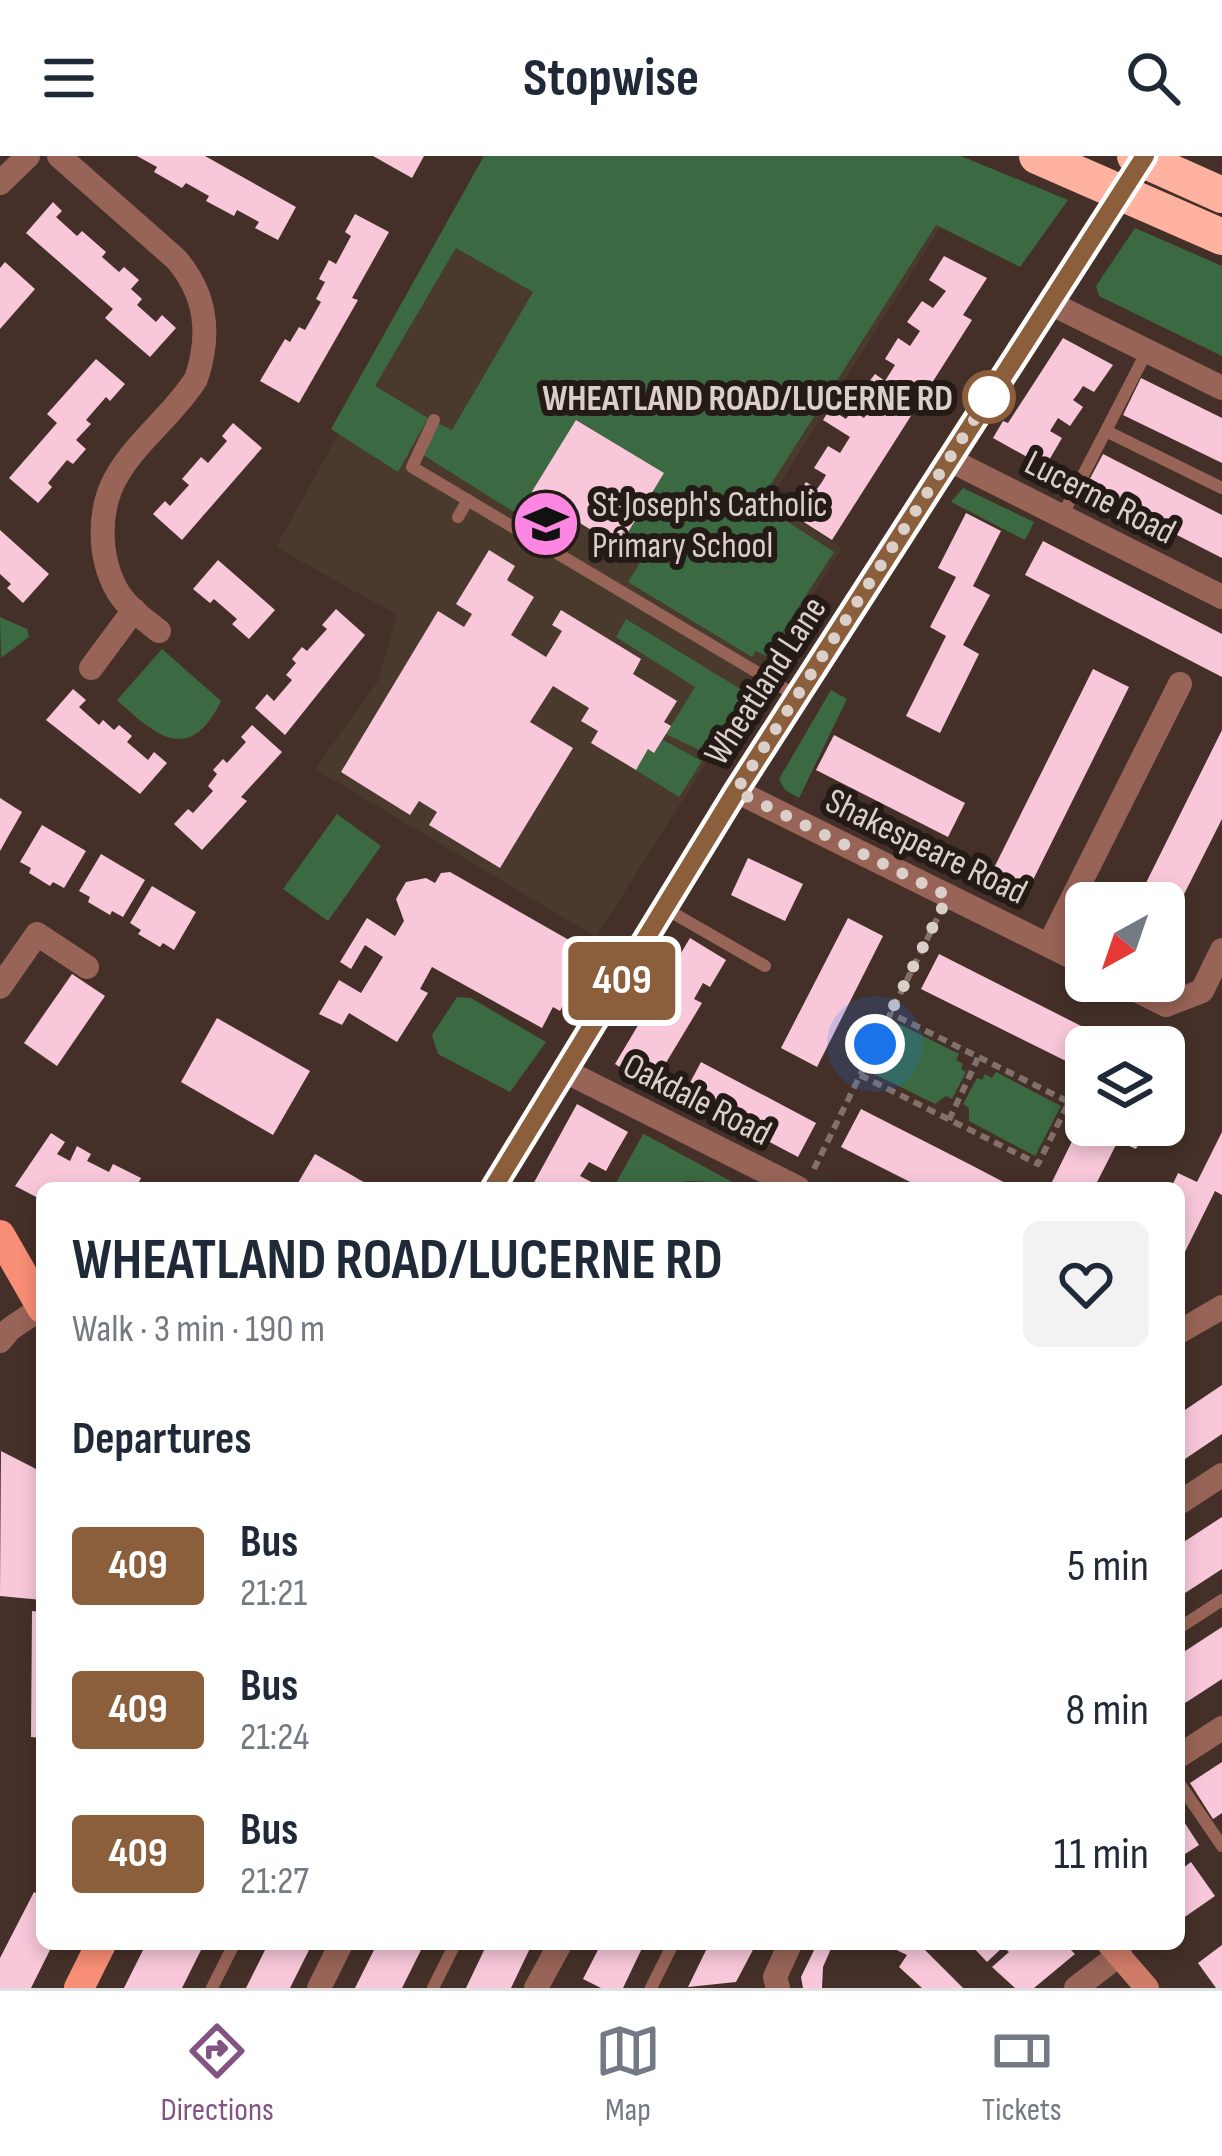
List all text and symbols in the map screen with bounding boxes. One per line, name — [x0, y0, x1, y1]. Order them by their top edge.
icon: menu — [36, 45, 102, 111]
icon: search — [1120, 45, 1186, 111]
text: Stopwise — [523, 46, 699, 111]
marker: WHEATLAND ROAD/LUCERNE RD — [964, 372, 1014, 422]
place label: WHEATLAND ROAD/LUCERNE RD — [542, 378, 953, 421]
street label: Lucerne Road — [1017, 442, 1182, 554]
place label: St Joseph's Catholic Primary School — [592, 484, 828, 568]
school or university icon: St Joseph's Catholic Primary School — [511, 489, 581, 559]
street label: Wheatland Lane — [696, 589, 836, 774]
street label: Shakespeare Road — [818, 780, 1033, 914]
north arrow — [1065, 882, 1185, 1002]
map controls — [1065, 882, 1185, 1146]
line badge: 409 — [553, 942, 691, 1020]
text: 409 — [592, 955, 652, 1006]
your location — [845, 1014, 905, 1074]
button: layers — [1065, 1026, 1185, 1146]
street label: Oakdale Road — [616, 1045, 778, 1156]
button: heart — [1023, 1221, 1149, 1347]
text: WHEATLAND ROAD/LUCERNE RD — [72, 1227, 722, 1295]
text: Walk · 3 min · 190 m — [72, 1306, 325, 1353]
text: Departures — [72, 1412, 251, 1467]
text: Bus — [240, 1515, 298, 1570]
text: 5 min — [1067, 1539, 1149, 1594]
text: 409 — [108, 1540, 168, 1591]
text: 21:21 — [240, 1570, 307, 1617]
text: Bus — [240, 1659, 298, 1714]
text: 8 min — [1066, 1683, 1149, 1738]
text: 409 — [108, 1684, 168, 1735]
text: 21:24 — [240, 1714, 309, 1761]
text: Bus — [240, 1803, 298, 1858]
text: 11 min — [1054, 1827, 1149, 1882]
text: 409 — [108, 1828, 168, 1879]
text: 21:27 — [240, 1858, 309, 1905]
tab: Directions — [160, 2018, 274, 2130]
tab: Map — [595, 2018, 661, 2130]
tab: Tickets — [982, 2018, 1062, 2130]

